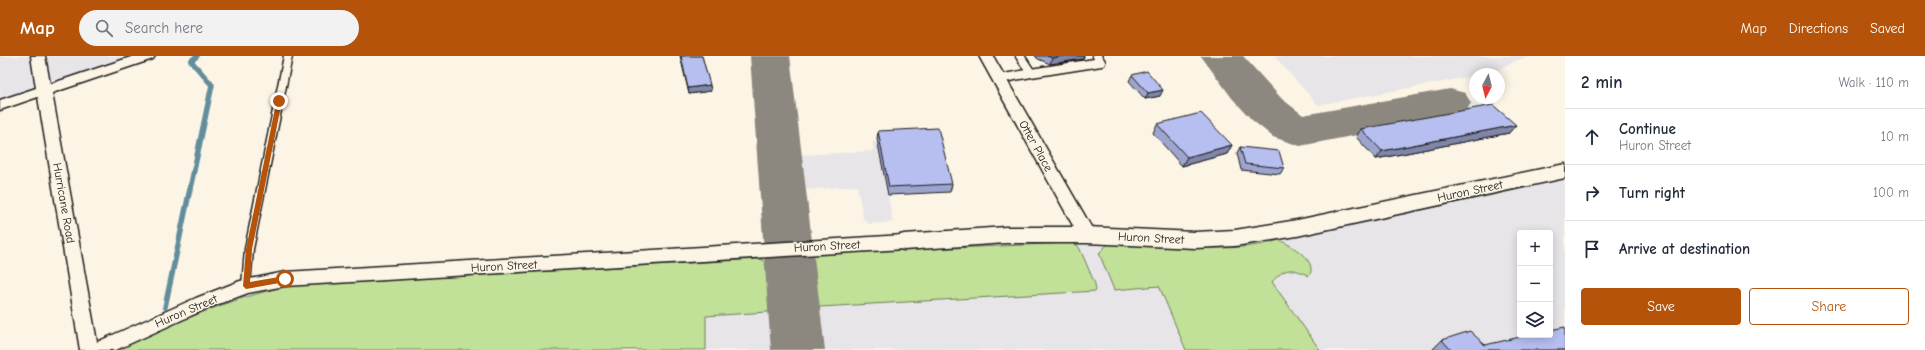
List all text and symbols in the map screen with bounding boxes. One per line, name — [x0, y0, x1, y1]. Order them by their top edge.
search box — [79, 10, 359, 46]
text: Map — [20, 17, 55, 39]
icon: search — [93, 17, 115, 39]
text: Search here — [125, 19, 203, 37]
text: Map — [1740, 20, 1767, 37]
text: Directions — [1789, 20, 1848, 37]
text: Saved — [1870, 20, 1905, 37]
north arrow — [1469, 68, 1505, 104]
text: 2 min — [1581, 73, 1622, 92]
text: Walk · 110 m — [1838, 75, 1909, 90]
route end — [270, 92, 288, 110]
street label: Otter Place — [1016, 118, 1056, 174]
text: Continue — [1619, 120, 1676, 138]
icon: ahead — [1581, 126, 1603, 148]
text: 10 m — [1881, 129, 1909, 144]
text: Huron Street — [1619, 138, 1691, 153]
street label: Hurricane Road — [50, 162, 78, 244]
street label: Huron Street — [1436, 177, 1504, 205]
icon: right — [1581, 182, 1603, 204]
text: Turn right — [1619, 184, 1685, 202]
text: 100 m — [1873, 185, 1909, 200]
street label: Huron Street — [1117, 229, 1185, 247]
map controls — [1517, 230, 1553, 338]
button: + — [1517, 230, 1553, 266]
street label: Huron Street — [793, 237, 861, 255]
icon: arrive — [1581, 238, 1603, 260]
text: Arrive at destination — [1619, 240, 1750, 258]
street label: Huron Street — [470, 257, 538, 275]
button: − — [1517, 266, 1553, 302]
route start — [276, 270, 294, 288]
button: Save — [1581, 288, 1741, 325]
button: Share — [1749, 288, 1909, 325]
street label: Huron Street — [153, 291, 220, 330]
button: layers — [1517, 302, 1553, 338]

